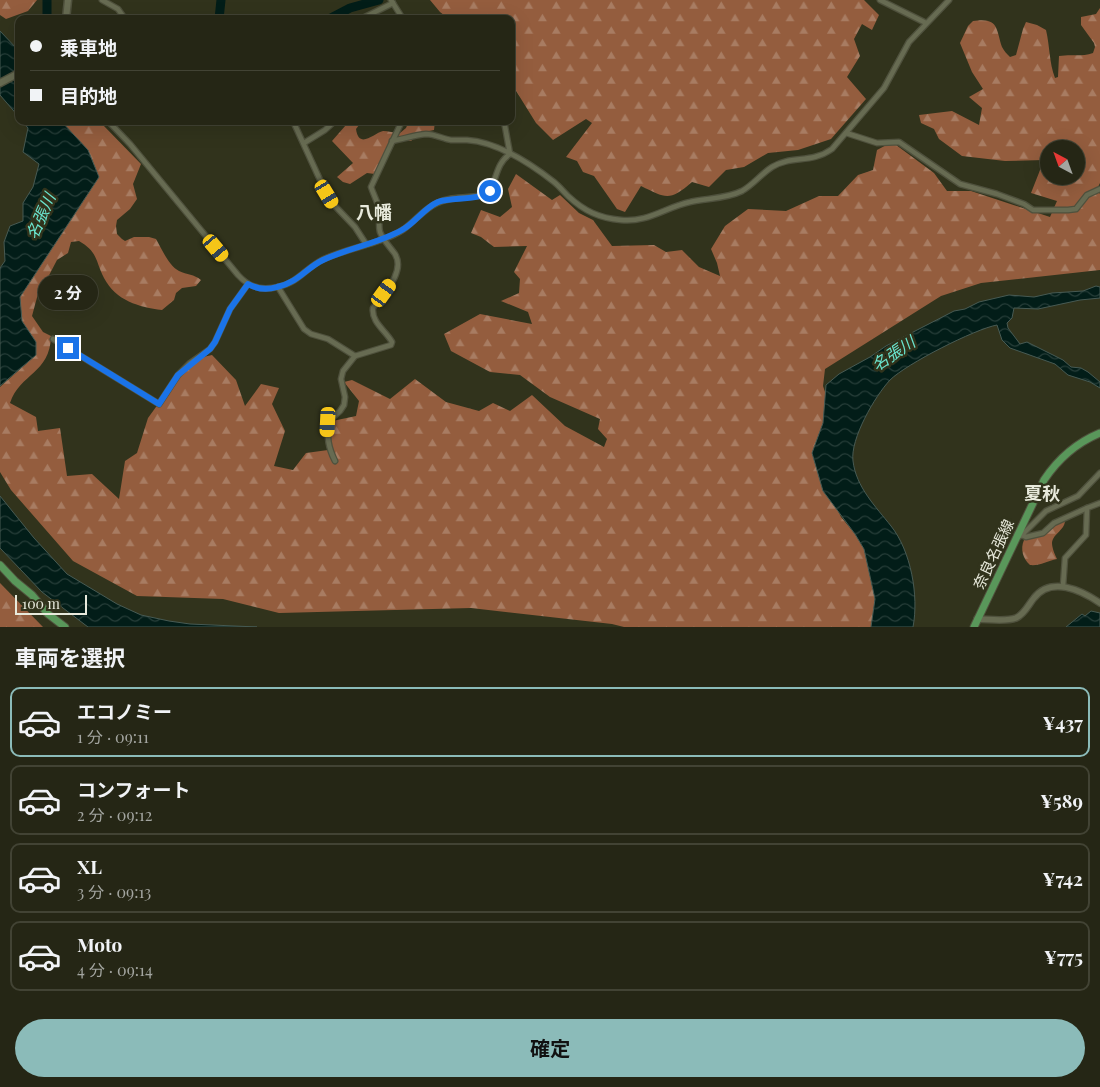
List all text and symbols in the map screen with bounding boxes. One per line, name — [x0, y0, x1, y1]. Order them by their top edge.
text: 乗車地 — [60, 34, 117, 60]
text: 目的地 — [60, 82, 117, 108]
north arrow — [1040, 140, 1085, 185]
map controls — [1040, 140, 1085, 185]
car — [312, 177, 341, 211]
route start — [479, 180, 501, 202]
water label: 名張川 — [21, 188, 60, 242]
district label: 八幡 — [356, 200, 392, 224]
car — [200, 232, 231, 264]
callout: 2 分 — [38, 276, 98, 310]
car — [369, 276, 398, 310]
text: 2 分 — [54, 282, 82, 303]
water label: 名張川 — [867, 330, 920, 375]
route end — [57, 337, 79, 359]
car — [319, 407, 336, 437]
district label: 夏秋 — [1024, 481, 1060, 505]
street label: 奈良名張線 — [968, 516, 1018, 592]
scale bar — [15, 592, 88, 615]
text: 100 m — [22, 594, 60, 613]
text: 車両を選択 — [15, 642, 125, 672]
text: エコノミー — [77, 698, 172, 724]
icon: car — [17, 700, 62, 745]
text: ¥437 — [1042, 709, 1083, 735]
text: 1 分 · 09:11 — [77, 726, 149, 747]
text: コンフォート — [77, 776, 190, 802]
icon: car — [17, 778, 62, 823]
text: ¥589 — [1040, 787, 1083, 813]
text: 2 分 · 09:12 — [77, 804, 152, 825]
text: XL — [77, 853, 102, 879]
icon: car — [17, 856, 62, 901]
text: ¥742 — [1043, 865, 1083, 891]
text: 3 分 · 09:13 — [77, 881, 151, 902]
text: Moto — [77, 931, 122, 957]
icon: car — [17, 934, 62, 979]
text: ¥775 — [1044, 943, 1083, 969]
text: 4 分 · 09:14 — [77, 959, 153, 980]
button: 確定 — [15, 1019, 1085, 1077]

